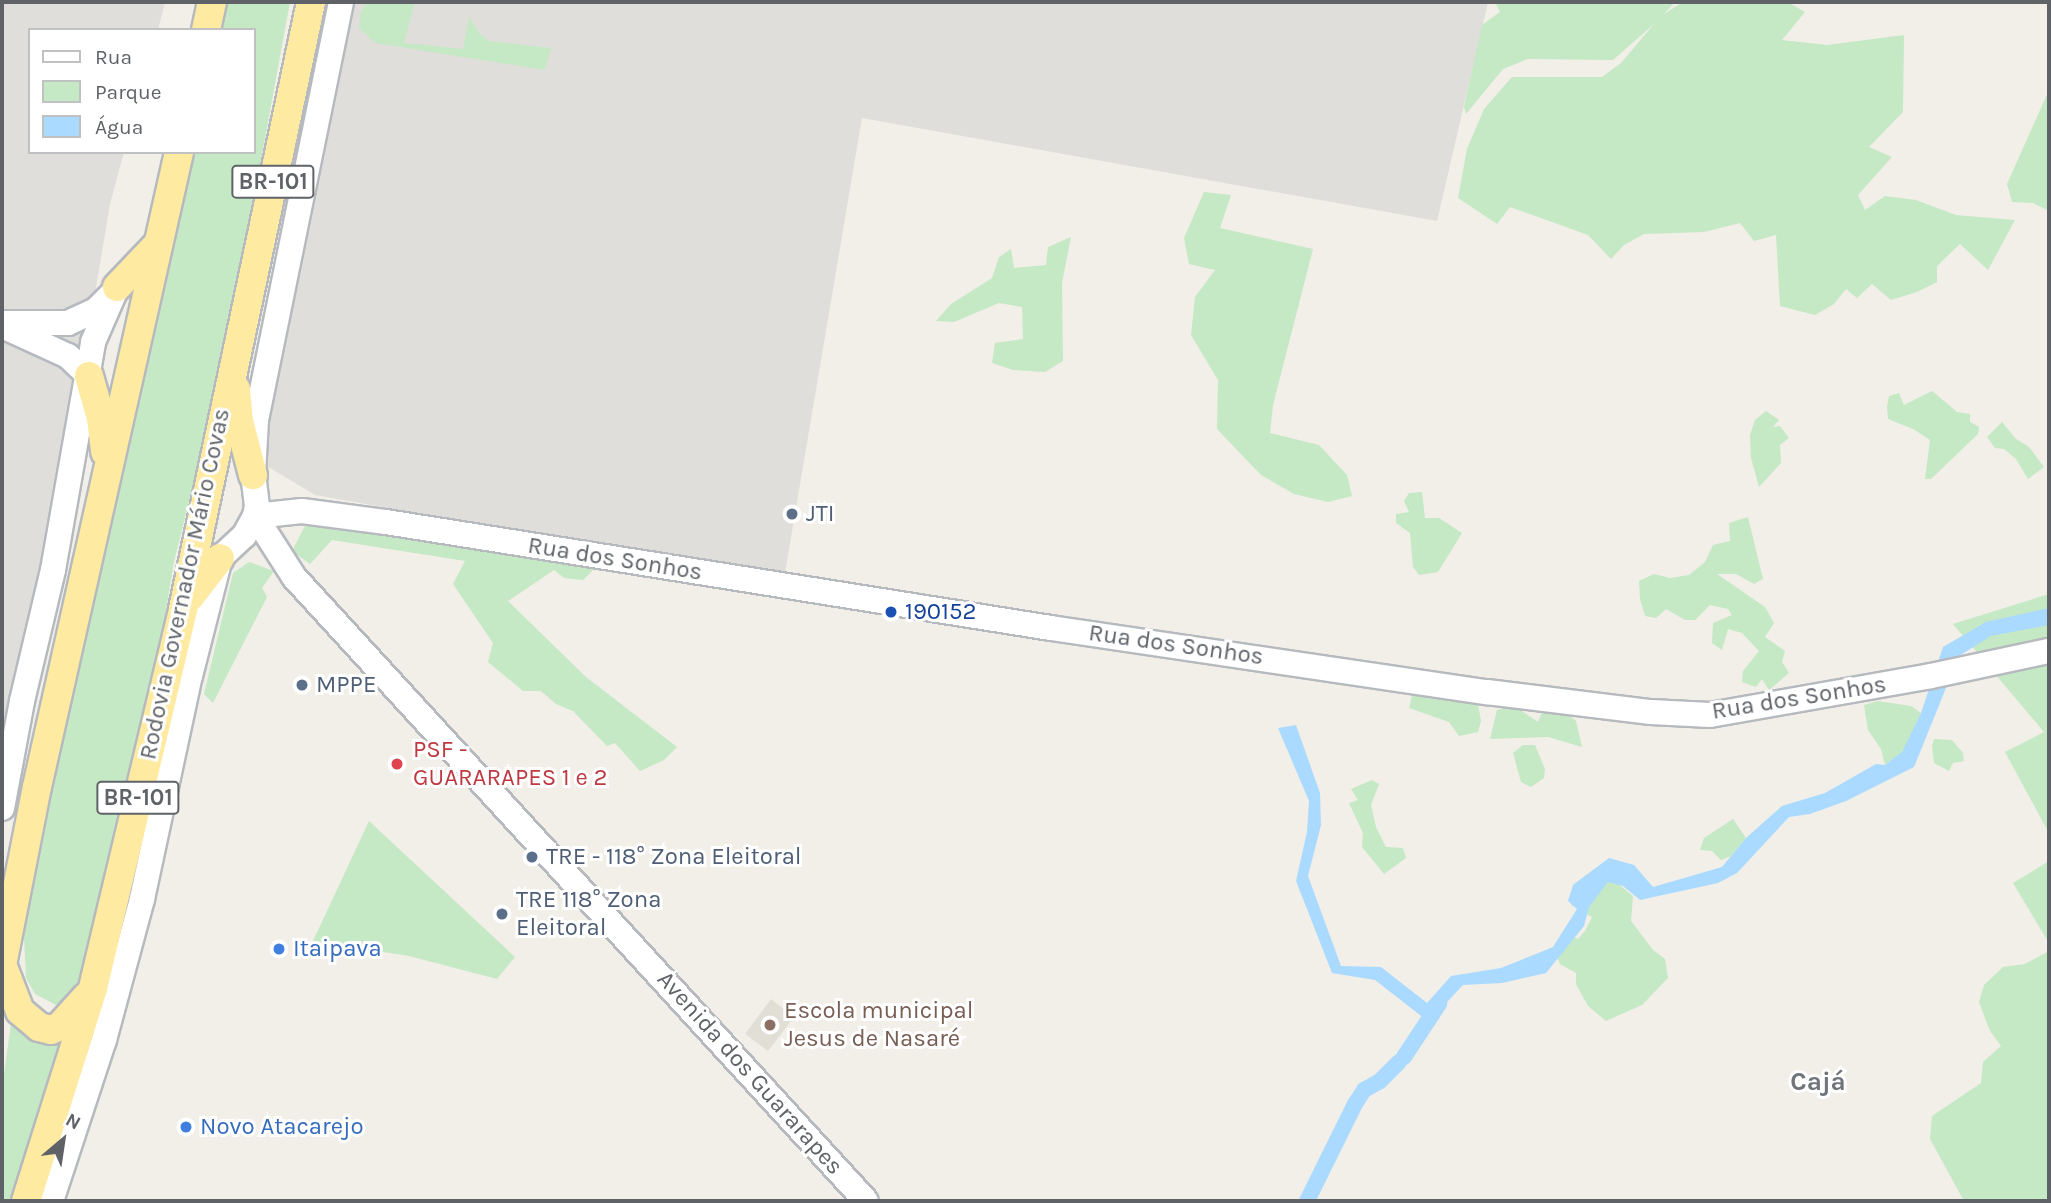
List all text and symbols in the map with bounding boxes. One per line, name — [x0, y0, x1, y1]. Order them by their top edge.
legend — [28, 28, 256, 154]
text: Rua — [95, 45, 132, 69]
text: Parque — [95, 80, 162, 104]
text: Água — [95, 115, 143, 139]
road number: BR-101 — [231, 162, 315, 202]
street label: Rodovia Governador Mário Covas — [134, 406, 236, 762]
place label: JTI — [806, 500, 834, 528]
marker: JTI — [784, 506, 800, 522]
street label: Rua dos Sonhos — [526, 531, 704, 587]
place label: 190152 — [905, 598, 976, 626]
marker: 190152 — [883, 604, 899, 620]
street label: Rua dos Sonhos — [1087, 618, 1265, 672]
street label: Rua dos Sonhos — [1710, 670, 1888, 726]
place label: MPPE — [316, 671, 376, 699]
marker: MPPE — [294, 677, 310, 693]
place label: PSF - GUARARAPES 1 e 2 — [413, 736, 607, 792]
marker: PSF - GUARARAPES 1 e 2 — [387, 754, 407, 774]
road number: BR-101 — [96, 778, 180, 818]
place label: TRE - 118° Zona Eleitoral — [546, 843, 802, 871]
marker: TRE - 118° Zona Eleitoral — [524, 849, 540, 865]
place label: TRE 118° Zona Eleitoral — [516, 886, 661, 942]
marker: TRE 118° Zona Eleitoral — [494, 906, 510, 922]
place label: Itaipava — [293, 935, 382, 963]
marker: Itaipava — [271, 941, 287, 957]
street label: Avenida dos Guararapes — [651, 965, 849, 1181]
place label: Escola municipal Jesus de Nasaré — [784, 997, 973, 1053]
marker: Escola municipal Jesus de Nasaré — [762, 1017, 778, 1033]
district label: Cajá — [1790, 1066, 1846, 1098]
north arrow — [28, 1105, 98, 1175]
text: N — [62, 1109, 84, 1135]
place label: Novo Atacarejo — [200, 1113, 364, 1141]
marker: Novo Atacarejo — [178, 1119, 194, 1135]

